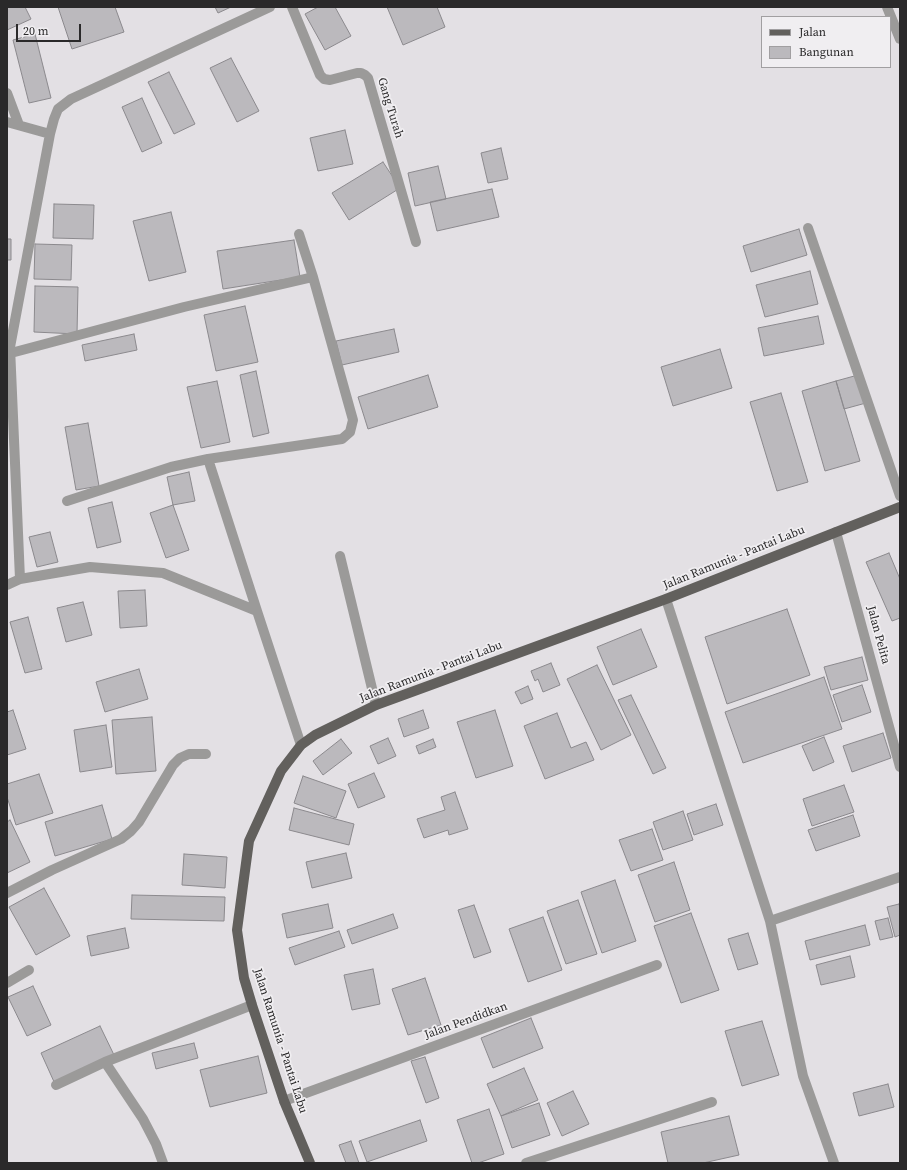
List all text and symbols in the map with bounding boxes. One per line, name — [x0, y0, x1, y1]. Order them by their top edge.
scale bar — [18, 16, 83, 42]
legend — [761, 16, 891, 68]
text: 20 m — [23, 23, 49, 39]
text: Jalan — [799, 24, 826, 40]
text: Bangunan — [799, 44, 854, 60]
street label: Gang Turah — [374, 76, 406, 140]
street label: Jalan Ramunia - Pantai Labu — [661, 523, 807, 593]
street label: Jalan Pelita — [863, 604, 893, 666]
street label: Jalan Ramunia - Pantai Labu — [358, 638, 504, 706]
street label: Jalan Ramunia - Pantai Labu — [250, 967, 310, 1115]
street label: Jalan Pendidkan — [423, 999, 509, 1043]

